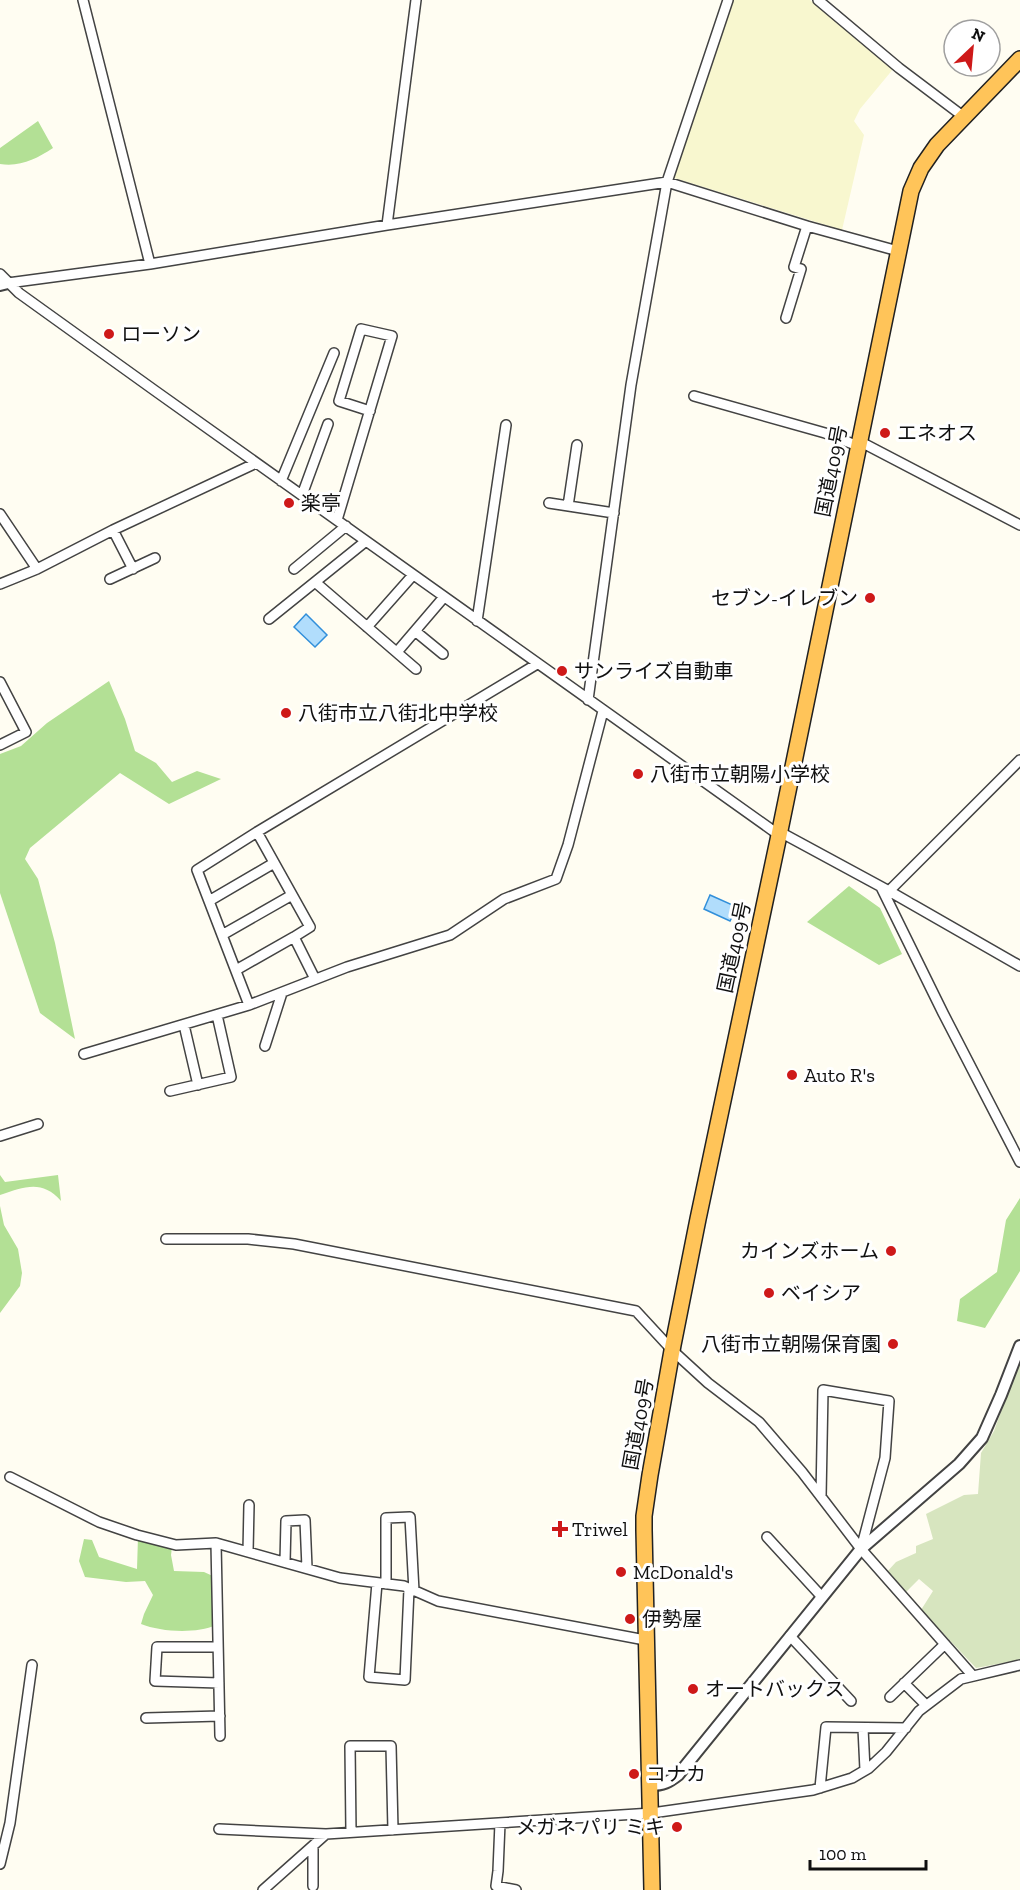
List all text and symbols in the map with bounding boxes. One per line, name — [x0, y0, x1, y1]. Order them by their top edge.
north arrow — [942, 18, 1002, 78]
text: N — [969, 24, 988, 46]
place label: ローソン — [121, 322, 201, 346]
marker: ローソン — [102, 327, 116, 341]
place label: エネオス — [897, 421, 977, 445]
street label: 国道409号 — [810, 423, 852, 519]
marker: エネオス — [878, 426, 892, 440]
place label: 楽亭 — [301, 491, 341, 515]
marker: 楽亭 — [282, 496, 296, 510]
place label: セブン-イレブン — [711, 586, 858, 610]
marker: セブン-イレブン — [863, 591, 877, 605]
place label: サンライズ自動車 — [574, 659, 733, 683]
marker: サンライズ自動車 — [555, 664, 569, 678]
place label: 八街市立八街北中学校 — [298, 701, 498, 725]
marker: 八街市立八街北中学校 — [279, 706, 293, 720]
place label: 八街市立朝陽小学校 — [650, 762, 830, 786]
marker: 八街市立朝陽小学校 — [631, 767, 645, 781]
street label: 国道409号 — [713, 899, 755, 995]
place label: Auto R's — [804, 1063, 875, 1087]
marker: Auto R's — [785, 1068, 799, 1082]
place label: カインズホーム — [740, 1239, 879, 1263]
marker: カインズホーム — [884, 1244, 898, 1258]
place label: ベイシア — [781, 1281, 861, 1305]
marker: ベイシア — [762, 1286, 776, 1300]
place label: 八街市立朝陽保育園 — [701, 1332, 881, 1356]
marker: 八街市立朝陽保育園 — [886, 1337, 900, 1351]
street label: 国道409号 — [618, 1376, 658, 1472]
place label: Triwel — [572, 1517, 628, 1541]
marker: Triwel — [553, 1522, 567, 1536]
place label: McDonald's — [633, 1560, 733, 1584]
marker: McDonald's — [614, 1565, 628, 1579]
place label: 伊勢屋 — [642, 1607, 702, 1631]
marker: 伊勢屋 — [623, 1612, 637, 1626]
place label: オートバックス — [705, 1677, 844, 1701]
marker: オートバックス — [686, 1682, 700, 1696]
place label: コナカ — [646, 1762, 706, 1786]
marker: コナカ — [627, 1767, 641, 1781]
place label: メガネ パリ ミキ — [516, 1815, 665, 1839]
marker: メガネ パリ ミキ — [670, 1820, 684, 1834]
scale bar — [810, 1833, 926, 1871]
text: 100 m — [819, 1843, 867, 1865]

